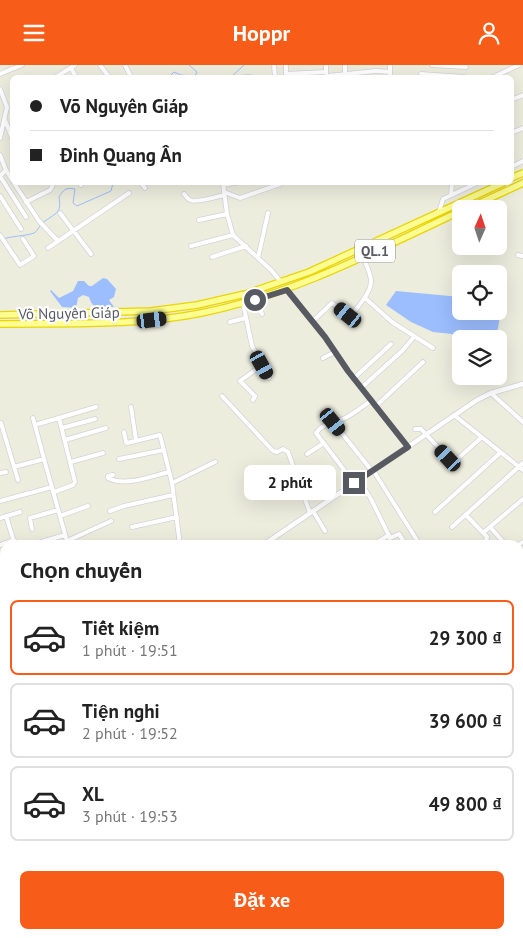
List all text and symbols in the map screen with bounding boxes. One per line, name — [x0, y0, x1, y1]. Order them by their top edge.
icon: menu — [20, 19, 48, 47]
text: Hoppr — [233, 19, 290, 47]
icon: person — [475, 19, 503, 47]
text: Võ Nguyên Giáp — [60, 94, 188, 118]
text: Đinh Quang Ân — [60, 143, 182, 167]
north arrow — [452, 200, 508, 255]
map controls — [452, 200, 507, 385]
road number: QL.1 — [355, 240, 395, 263]
button: locate — [452, 265, 507, 320]
route start — [244, 289, 266, 311]
car — [331, 300, 364, 330]
street label: Võ Nguyên Giáp — [17, 303, 120, 323]
car — [136, 311, 167, 329]
button: layers — [452, 330, 507, 385]
car — [248, 348, 275, 382]
car — [317, 406, 348, 438]
car — [432, 442, 463, 474]
callout: 2 phút — [244, 465, 336, 501]
text: 2 phút — [268, 472, 312, 492]
route end — [343, 472, 365, 494]
text: Chọn chuyến — [20, 556, 142, 584]
icon: car — [22, 615, 67, 660]
text: Tiết kiệm — [82, 616, 159, 640]
text: 29 300 ₫ — [429, 626, 502, 650]
text: 1 phút · 19:51 — [82, 640, 178, 660]
icon: car — [22, 698, 67, 743]
text: Tiện nghi — [82, 699, 160, 723]
text: 39 600 ₫ — [429, 709, 502, 733]
text: 2 phút · 19:52 — [82, 723, 178, 743]
icon: car — [22, 781, 67, 826]
text: XL — [82, 782, 104, 806]
text: 49 800 ₫ — [429, 792, 502, 816]
text: 3 phút · 19:53 — [82, 806, 178, 826]
button: Đặt xe — [20, 871, 504, 929]

